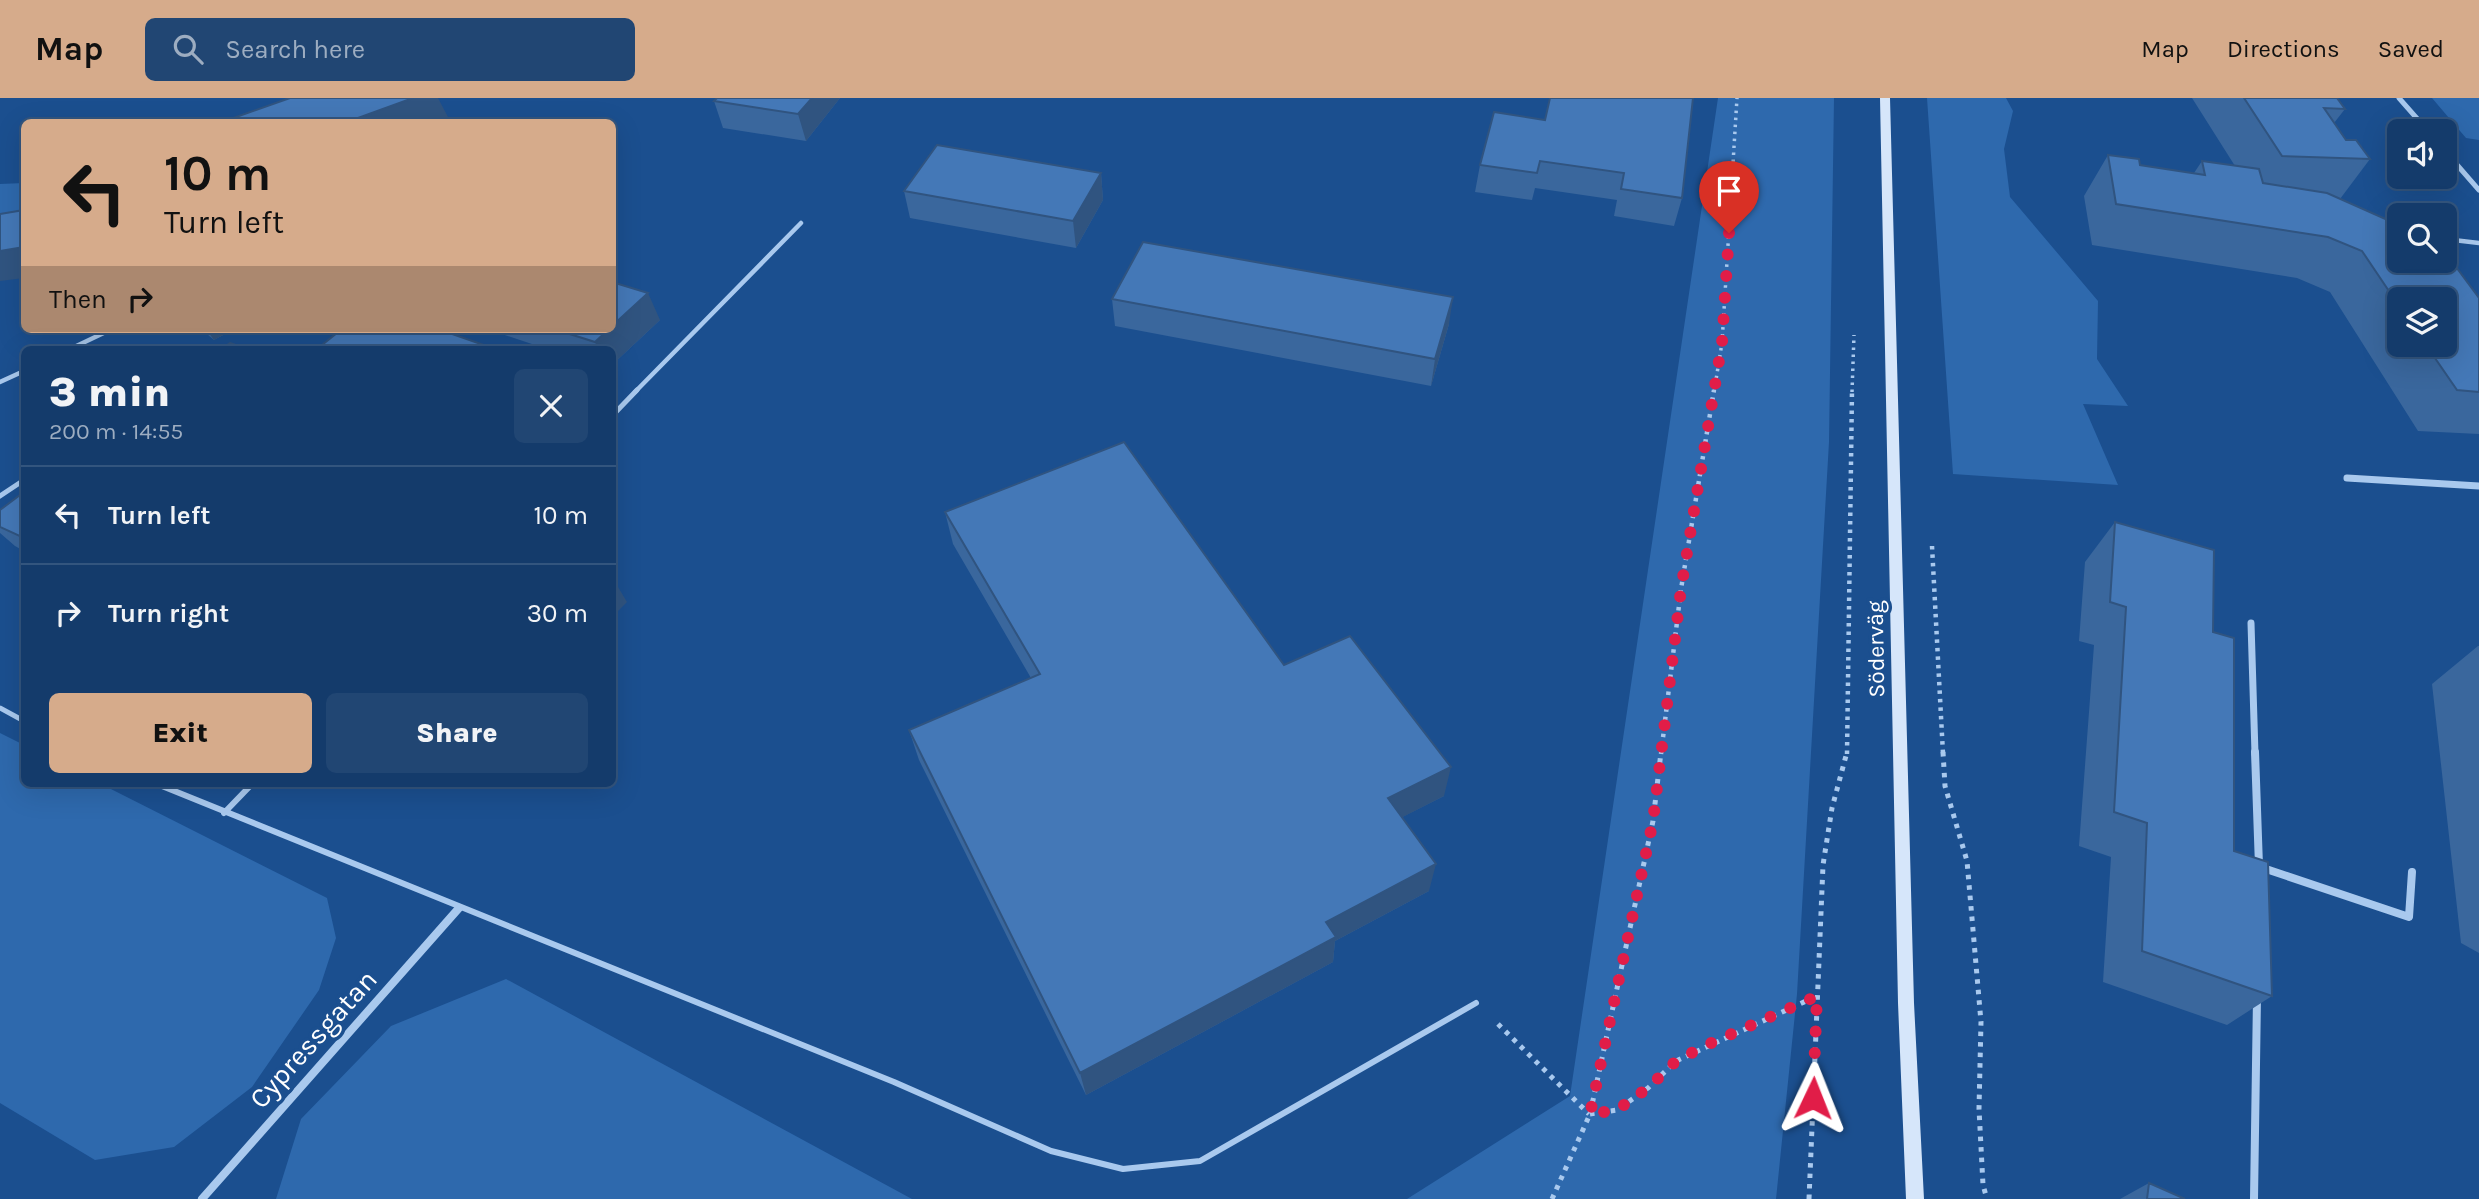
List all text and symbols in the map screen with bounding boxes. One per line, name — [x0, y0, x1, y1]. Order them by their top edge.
search box — [145, 18, 635, 81]
text: Map — [35, 30, 103, 68]
icon: search — [169, 30, 207, 68]
text: Search here — [225, 34, 365, 65]
text: Map — [2141, 35, 2189, 63]
text: Directions — [2227, 35, 2340, 63]
text: Saved — [2378, 35, 2444, 63]
map controls — [2387, 119, 2457, 357]
button: sound — [2387, 119, 2457, 189]
text: 10 m — [164, 145, 271, 202]
icon: left — [49, 147, 140, 238]
pin — [1699, 161, 1759, 233]
icon: arrive — [1710, 172, 1748, 210]
button: search — [2387, 203, 2457, 273]
text: Turn left — [164, 204, 284, 241]
icon: right — [121, 280, 159, 318]
text: Then — [49, 284, 107, 315]
button: layers — [2387, 287, 2457, 357]
text: 3 min — [49, 367, 170, 417]
button: close — [514, 369, 588, 443]
text: 200 m · 14:55 — [49, 418, 183, 445]
icon: left — [49, 496, 87, 534]
text: Turn left — [108, 500, 210, 531]
text: 10 m — [533, 500, 588, 531]
icon: right — [49, 594, 87, 632]
text: Turn right — [108, 598, 229, 629]
text: 30 m — [527, 598, 588, 629]
street label: Söderväg — [1862, 600, 1890, 698]
button: Exit — [49, 693, 312, 773]
button: Share — [326, 693, 588, 773]
street label: Cypressgatan — [242, 963, 384, 1115]
position arrow — [1776, 1061, 1850, 1135]

